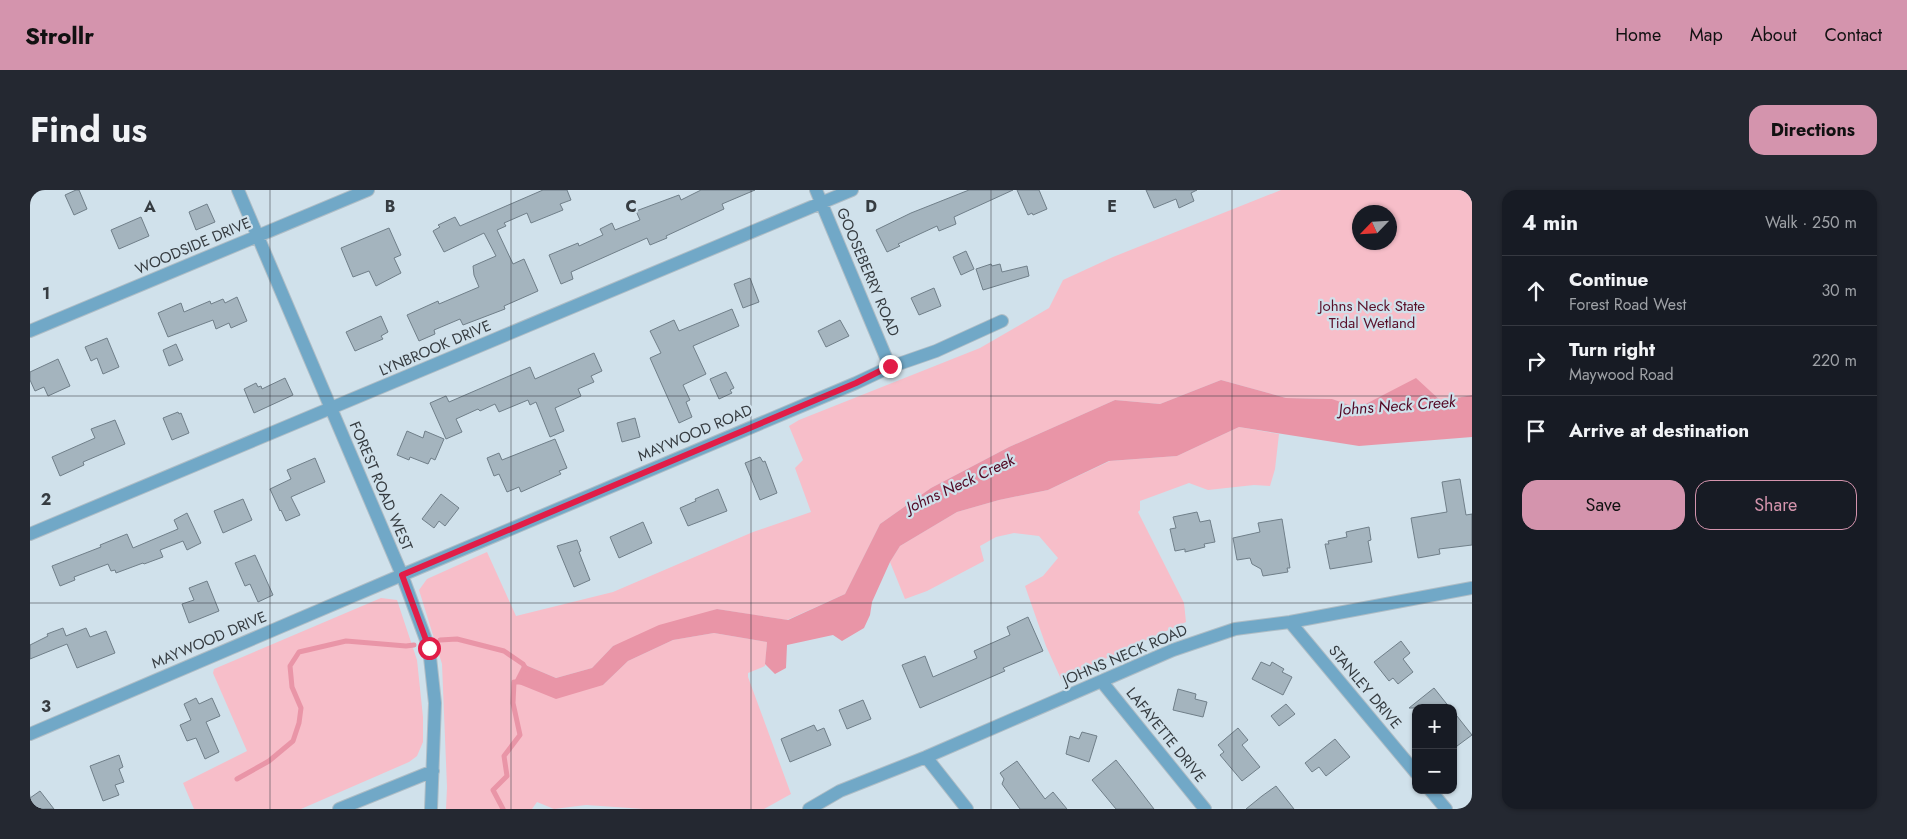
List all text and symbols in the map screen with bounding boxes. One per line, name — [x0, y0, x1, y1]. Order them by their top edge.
text: Strollr — [25, 18, 94, 53]
text: Home — [1615, 22, 1661, 48]
text: Map — [1689, 22, 1723, 48]
text: About — [1751, 22, 1796, 48]
text: Contact — [1824, 22, 1882, 48]
text: Find us — [30, 105, 147, 155]
button: Directions — [1749, 105, 1877, 155]
text: A — [143, 195, 156, 218]
text: B — [385, 195, 395, 218]
text: C — [625, 195, 637, 218]
text: E — [1107, 195, 1117, 218]
street label: GOOSEBERRY ROAD — [833, 205, 903, 339]
north arrow — [1352, 205, 1397, 250]
text: 4 min — [1522, 208, 1578, 238]
text: Walk · 250 m — [1765, 211, 1857, 234]
street label: WOODSIDE DRIVE — [132, 212, 254, 280]
text: Continue — [1569, 266, 1648, 293]
icon: ahead — [1522, 277, 1550, 305]
text: 30 m — [1821, 279, 1857, 302]
text: 1 — [42, 282, 50, 305]
text: Forest Road West — [1569, 293, 1686, 316]
park label: Johns Neck State Tidal Wetland — [1317, 295, 1425, 334]
street label: LYNBROOK DRIVE — [376, 315, 494, 381]
text: Turn right — [1569, 336, 1655, 363]
icon: right — [1522, 347, 1550, 375]
text: 220 m — [1812, 349, 1857, 372]
route end — [879, 355, 902, 378]
text: Maywood Road — [1569, 363, 1674, 386]
water label: Johns Neck Creek — [1335, 390, 1457, 421]
street label: MAYWOOD ROAD — [634, 399, 756, 467]
icon: arrive — [1522, 417, 1550, 445]
text: Arrive at destination — [1569, 417, 1749, 444]
street label: FOREST ROAD WEST — [344, 418, 418, 554]
water label: Johns Neck Creek — [900, 448, 1019, 520]
button: Save — [1522, 480, 1685, 530]
button: Share — [1695, 480, 1857, 530]
text: 2 — [41, 488, 51, 511]
street label: MAYWOOD DRIVE — [148, 606, 270, 674]
street label: JOHNS NECK ROAD — [1057, 619, 1191, 692]
route start — [418, 637, 441, 660]
street label: STANLEY DRIVE — [1323, 640, 1407, 734]
street label: LAFAYETTE DRIVE — [1121, 683, 1211, 787]
text: 3 — [41, 695, 51, 718]
map controls — [1412, 704, 1457, 794]
button: + — [1412, 704, 1457, 749]
button: − — [1412, 749, 1457, 794]

